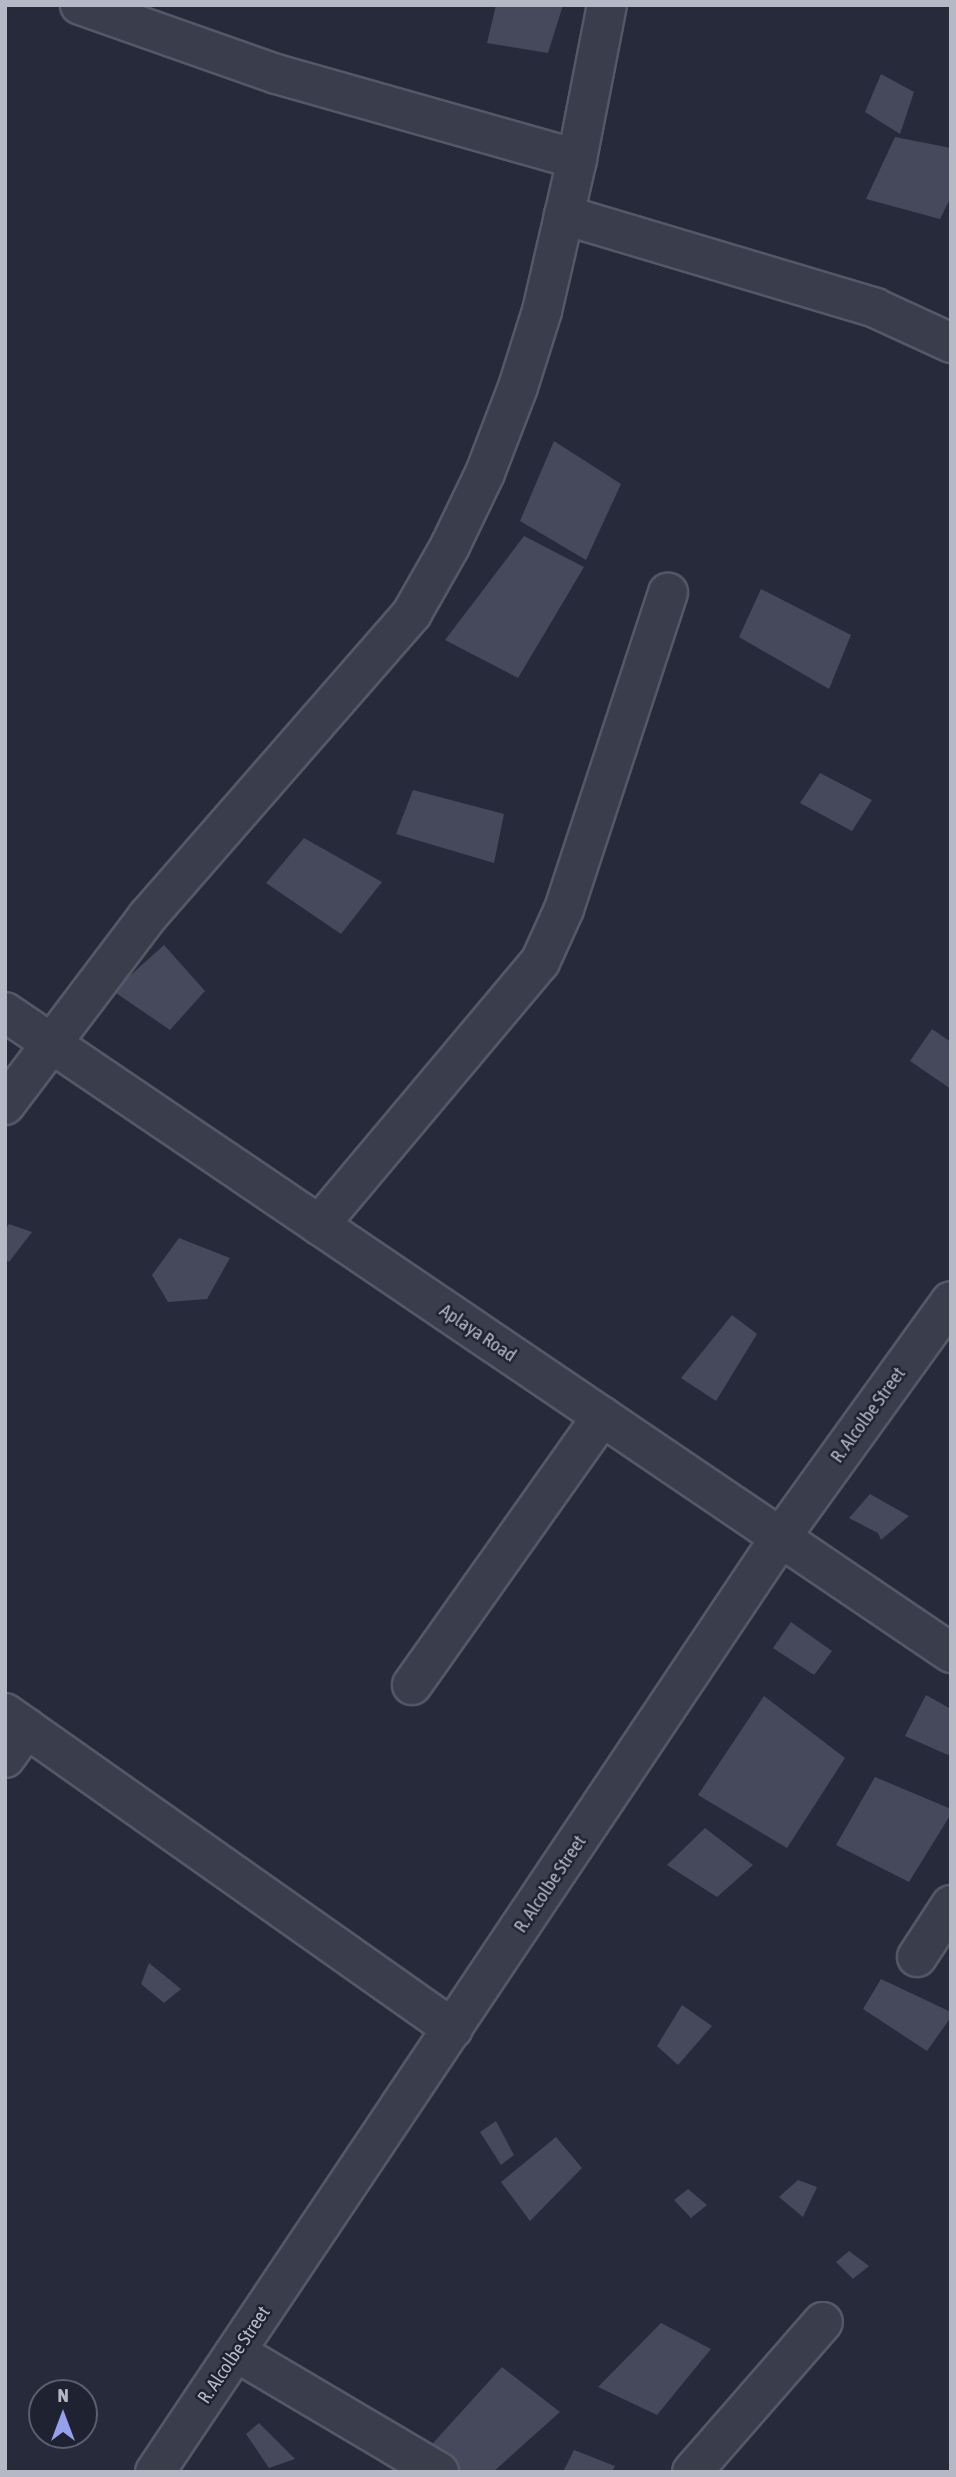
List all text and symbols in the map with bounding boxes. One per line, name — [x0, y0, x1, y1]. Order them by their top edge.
street label: Aplaya Road — [435, 1299, 521, 1367]
street label: R. Alcolbe Street — [826, 1363, 910, 1467]
street label: R. Alcolbe Street — [509, 1831, 591, 1937]
street label: R. Alcolbe Street — [193, 2302, 275, 2408]
north arrow — [28, 2379, 98, 2449]
text: N — [57, 2384, 69, 2406]

